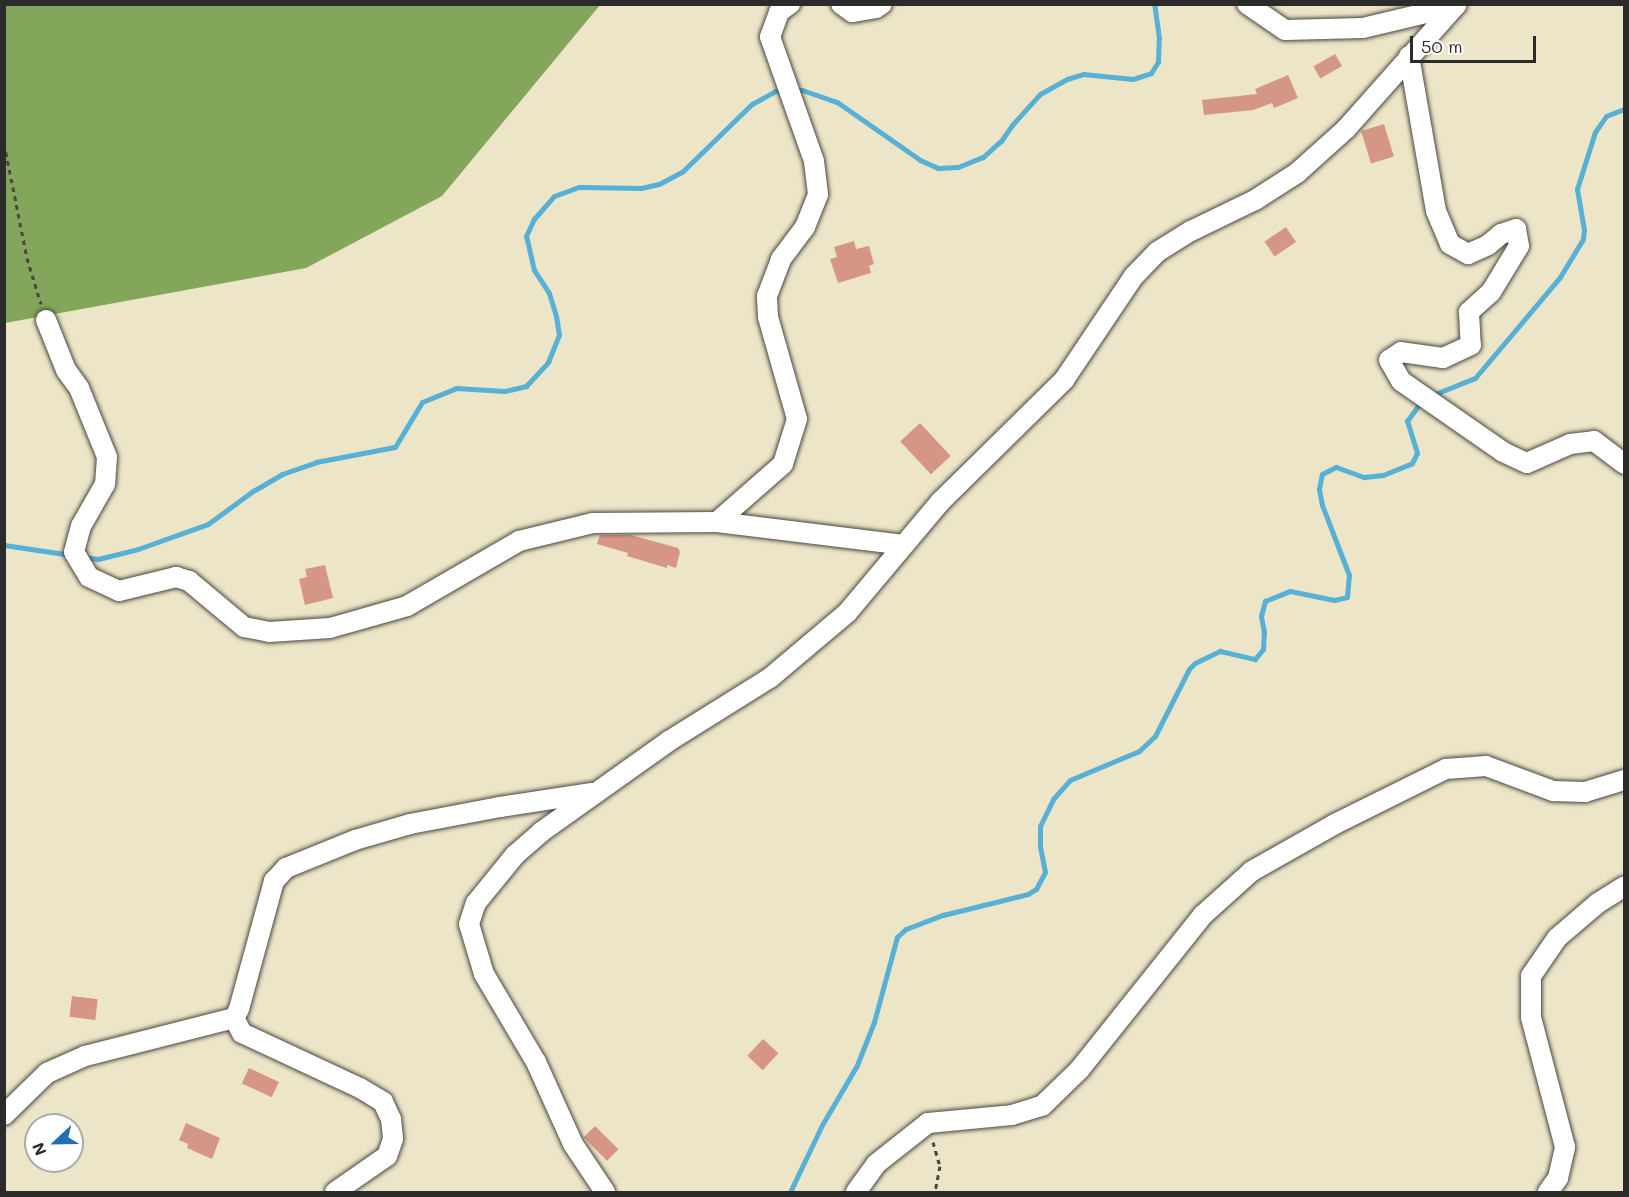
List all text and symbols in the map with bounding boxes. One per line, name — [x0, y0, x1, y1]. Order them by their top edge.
scale bar — [1413, 24, 1539, 62]
text: 50 m — [1421, 34, 1463, 58]
north arrow — [24, 1113, 84, 1173]
text: N — [27, 1140, 51, 1159]

